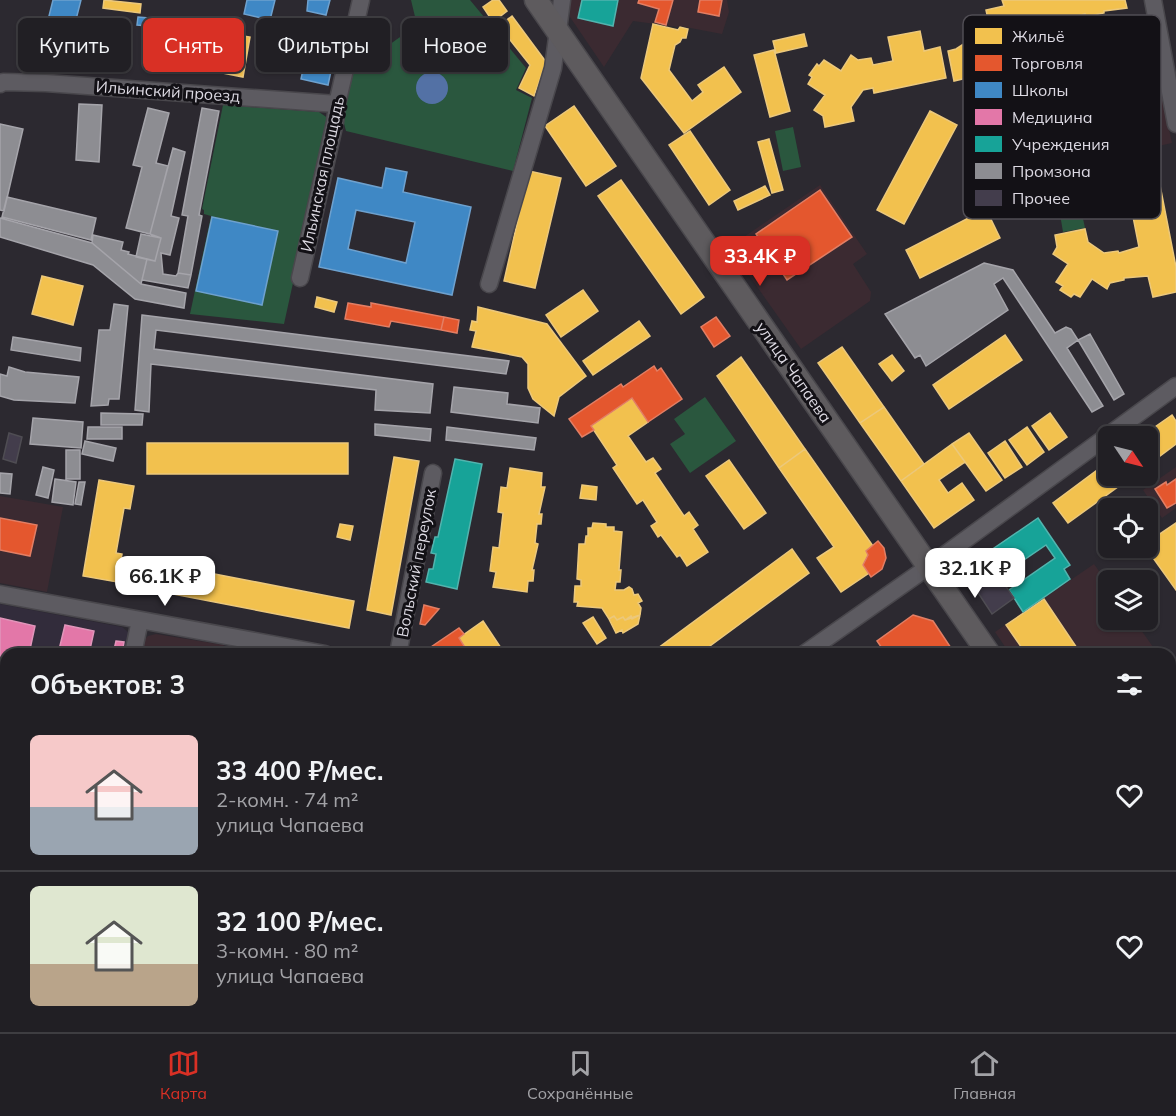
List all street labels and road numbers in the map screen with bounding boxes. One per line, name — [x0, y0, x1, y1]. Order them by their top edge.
street label: Ильинский проезд — [95, 76, 241, 106]
street label: Ильинская площадь — [296, 94, 348, 254]
street label: улица Чапаева — [752, 318, 836, 426]
street label: Вольский переулок — [392, 487, 440, 639]

